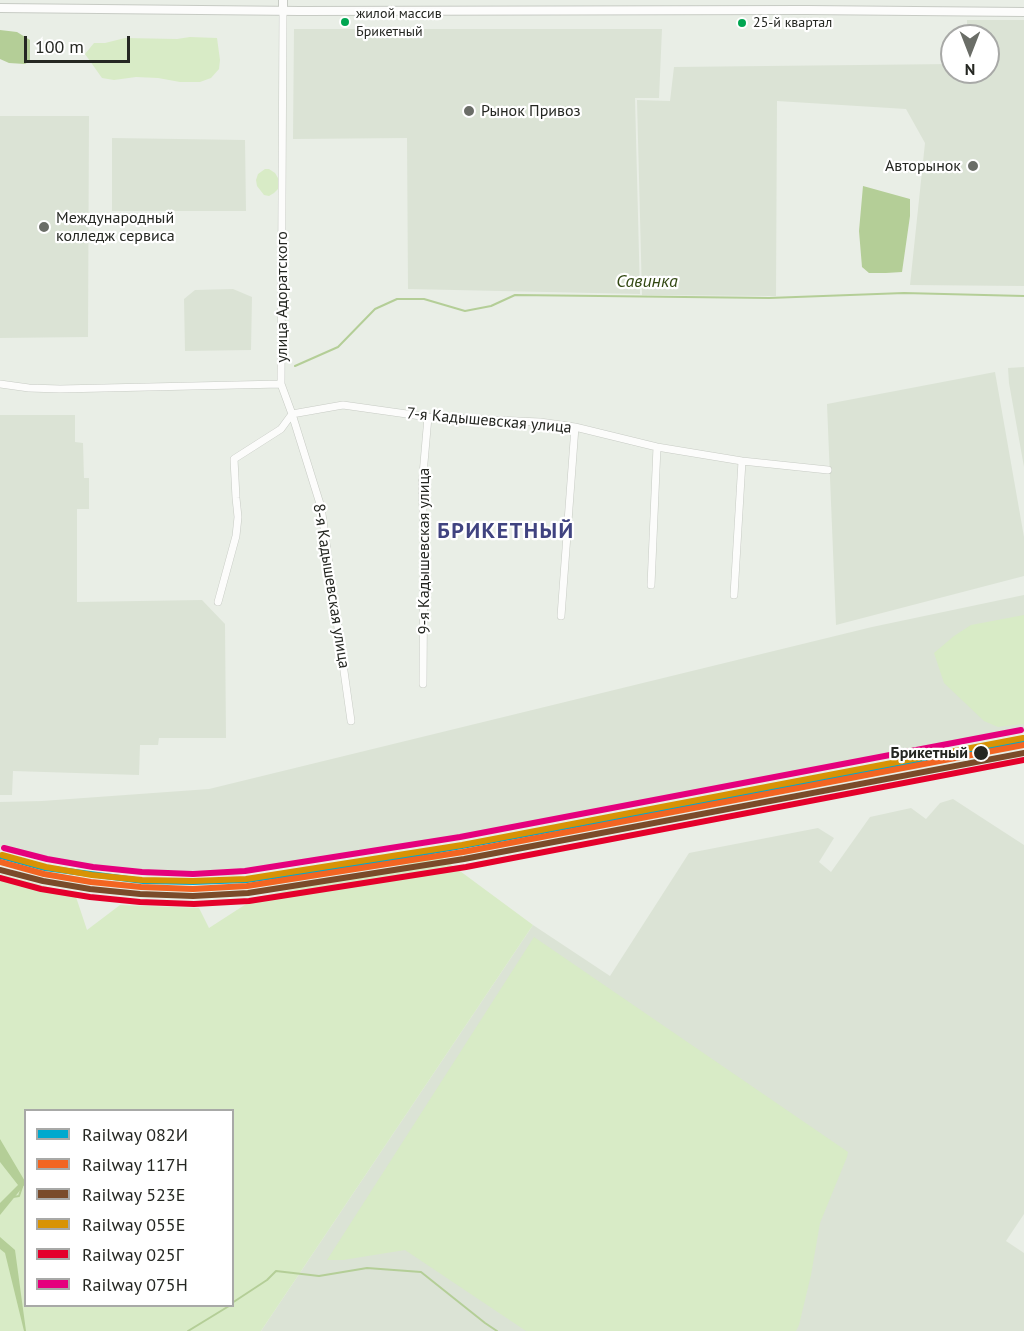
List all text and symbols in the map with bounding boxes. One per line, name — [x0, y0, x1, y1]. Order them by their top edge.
place label: жилой массив Брикетный — [356, 6, 442, 38]
place label: 25-й квартал — [753, 15, 832, 31]
marker: жилой массив Брикетный — [339, 16, 351, 28]
marker: 25-й квартал — [736, 17, 748, 29]
scale bar — [27, 24, 134, 62]
north arrow — [940, 24, 1000, 84]
text: 100 m — [35, 35, 84, 58]
text: N — [965, 60, 975, 80]
place label: Рынок Привоз — [481, 101, 581, 121]
marker: Рынок Привоз — [462, 104, 476, 118]
place label: Авторынок — [885, 156, 961, 176]
marker: Авторынок — [966, 159, 980, 173]
place label: Международный колледж сервиса — [56, 208, 175, 246]
marker: Международный колледж сервиса — [37, 220, 51, 234]
street label: улица Адоратского — [272, 231, 292, 363]
water label: Савинка — [616, 271, 678, 293]
street label: 7-я Кадышевская улица — [406, 404, 572, 438]
street label: 9-я Кадышевская улица — [414, 468, 434, 634]
street label: 8-я Кадышевская улица — [308, 502, 354, 670]
district label: БРИКЕТНЫЙ — [437, 519, 575, 545]
place label: Брикетный — [891, 743, 968, 763]
marker: Брикетный — [972, 744, 990, 762]
legend — [24, 1109, 234, 1307]
text: Railway 082И — [82, 1123, 188, 1146]
text: Railway 117Н — [82, 1153, 188, 1176]
text: Railway 523Е — [82, 1183, 185, 1206]
text: Railway 055Е — [82, 1213, 185, 1236]
text: Railway 025Г — [82, 1243, 184, 1266]
text: Railway 075Н — [82, 1273, 188, 1296]

